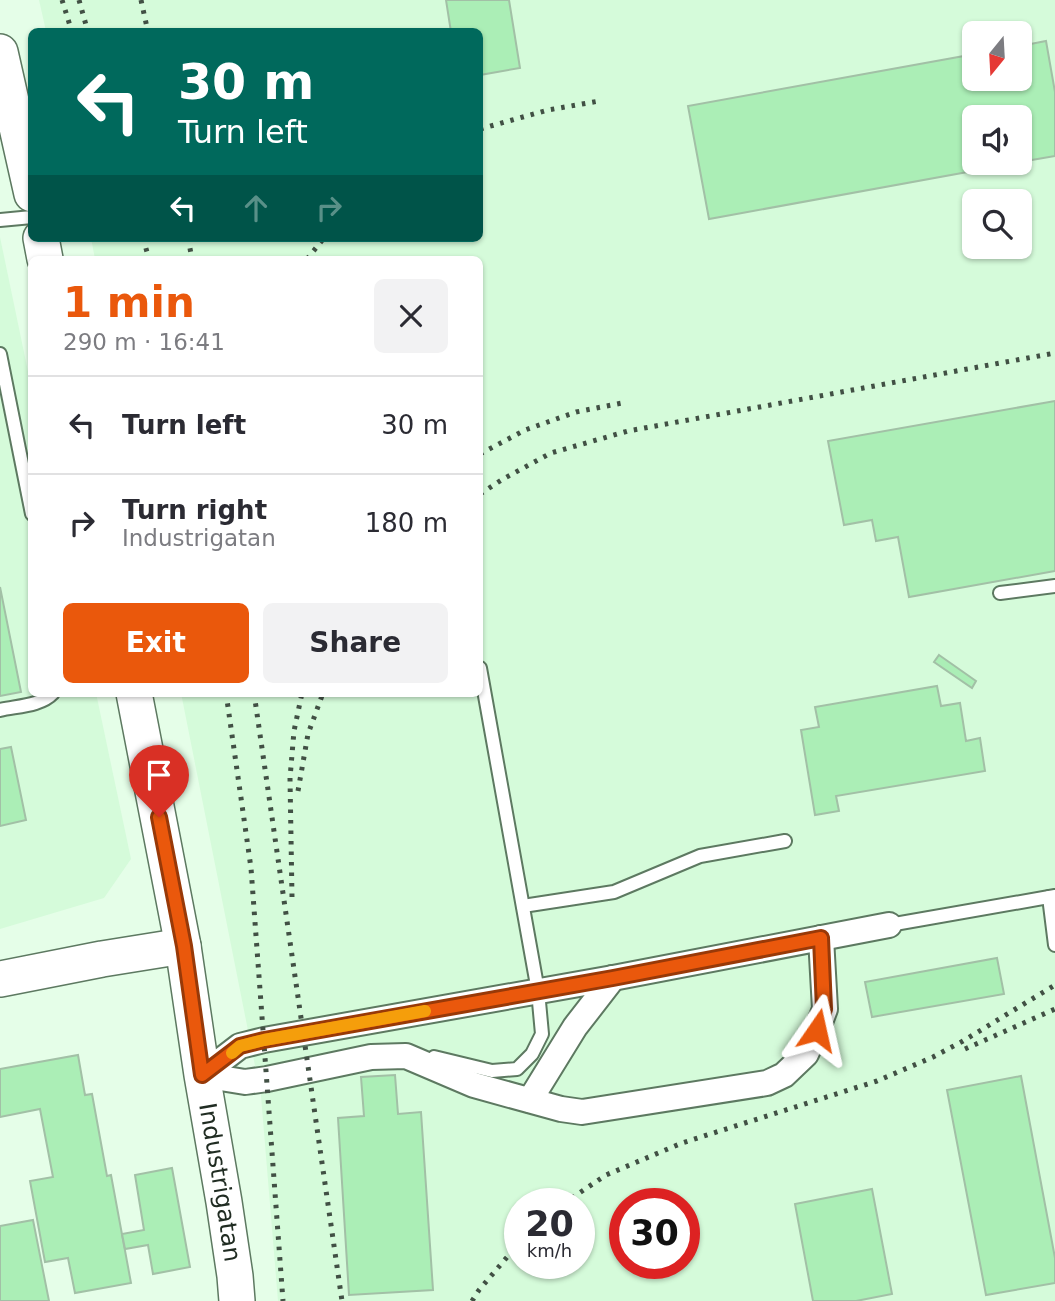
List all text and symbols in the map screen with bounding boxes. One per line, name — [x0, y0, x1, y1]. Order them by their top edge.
north arrow — [962, 21, 1032, 91]
map controls — [962, 21, 1032, 259]
text: 30 m — [178, 54, 314, 111]
icon: left — [63, 56, 154, 147]
button: sound — [962, 105, 1032, 175]
text: Turn left — [178, 113, 308, 151]
icon: left — [164, 189, 202, 227]
icon: ahead — [237, 189, 275, 227]
icon: right — [310, 189, 348, 227]
button: search — [962, 189, 1032, 259]
text: 1 min — [63, 278, 195, 327]
button: close — [374, 279, 448, 353]
text: 290 m · 16:41 — [63, 329, 225, 355]
icon: left — [63, 406, 101, 444]
text: Turn left — [122, 410, 246, 440]
text: 30 m — [381, 410, 448, 440]
text: Turn right — [122, 495, 267, 525]
icon: right — [63, 504, 101, 542]
text: 180 m — [365, 508, 448, 538]
text: Industrigatan — [122, 525, 276, 551]
button: Exit — [63, 603, 249, 683]
button: Share — [263, 603, 448, 683]
pin — [129, 745, 189, 817]
icon: arrive — [140, 756, 178, 794]
position arrow — [780, 993, 854, 1067]
street label: Industrigatan — [193, 1101, 247, 1264]
speed limit sign: 30 — [609, 1188, 700, 1279]
text: 20 — [525, 1204, 574, 1244]
text: km/h — [527, 1240, 572, 1261]

